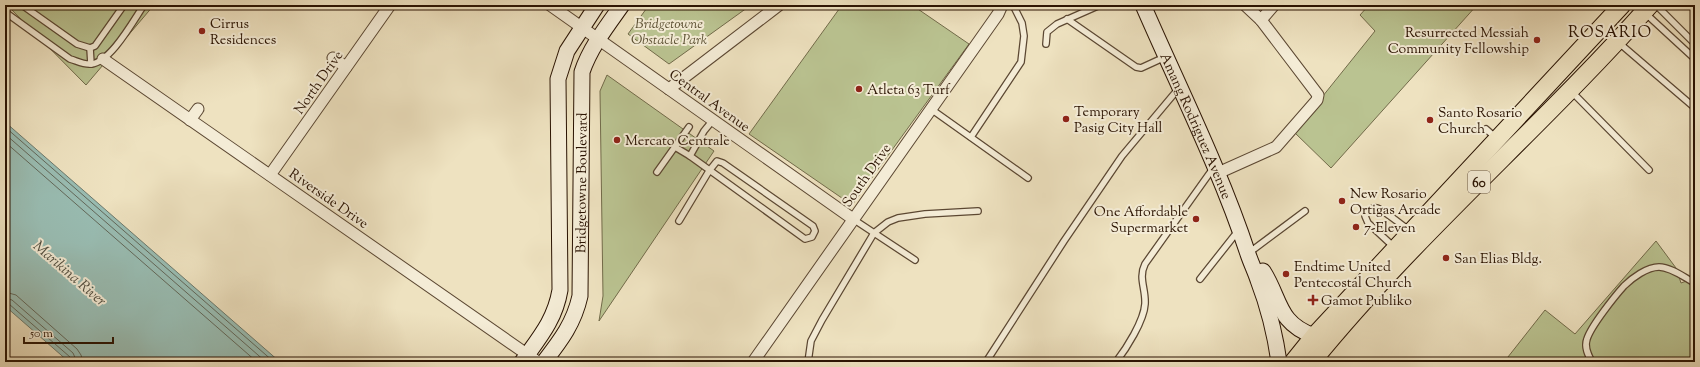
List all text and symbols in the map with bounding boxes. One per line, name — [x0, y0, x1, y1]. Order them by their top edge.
place label: Cirrus Residences — [210, 15, 276, 51]
park label: Bridgetowne Obstacle Park — [631, 15, 708, 51]
district label: ROSARIO — [1568, 22, 1652, 45]
place label: Resurrected Messiah Community Fellowship — [1388, 24, 1529, 60]
marker: Cirrus Residences — [197, 26, 207, 36]
marker: Resurrected Messiah Community Fellowship — [1532, 35, 1542, 45]
street label: North Drive — [290, 47, 349, 119]
street label: Amang Rodriguez Avenue — [1154, 50, 1235, 203]
street label: Central Avenue — [664, 65, 753, 138]
place label: Atleta 63 Turf — [867, 81, 951, 101]
marker: Atleta 63 Turf — [854, 84, 864, 94]
place label: Temporary Pasig City Hall — [1074, 103, 1163, 139]
place label: Santo Rosario Church — [1438, 104, 1523, 140]
street label: Bridgetowne Boulevard — [572, 112, 594, 253]
marker: Temporary Pasig City Hall — [1061, 114, 1071, 124]
marker: Santo Rosario Church — [1425, 115, 1435, 125]
place label: Mercato Centrale — [625, 132, 730, 152]
marker: Mercato Centrale — [612, 135, 622, 145]
street label: South Drive — [838, 140, 897, 212]
street label: Riverside Drive — [284, 165, 372, 235]
road number: 60 — [1468, 171, 1490, 193]
place label: New Rosario Ortigas Arcade — [1350, 185, 1441, 221]
marker: New Rosario Ortigas Arcade — [1337, 196, 1347, 206]
place label: One Affordable Supermarket — [1094, 203, 1188, 239]
marker: One Affordable Supermarket — [1191, 214, 1201, 224]
place label: 7-Eleven — [1364, 219, 1416, 239]
marker: 7-Eleven — [1351, 222, 1361, 232]
water label: Marikina River — [28, 236, 111, 312]
place label: San Elias Bldg. — [1454, 250, 1542, 270]
marker: San Elias Bldg. — [1441, 253, 1451, 263]
place label: Endtime United Pentecostal Church — [1294, 258, 1412, 294]
marker: Endtime United Pentecostal Church — [1281, 269, 1291, 279]
place label: Gamot Publiko — [1321, 292, 1412, 312]
marker: Gamot Publiko — [1308, 295, 1318, 305]
scale bar — [24, 319, 113, 345]
text: 50 m — [29, 325, 53, 343]

